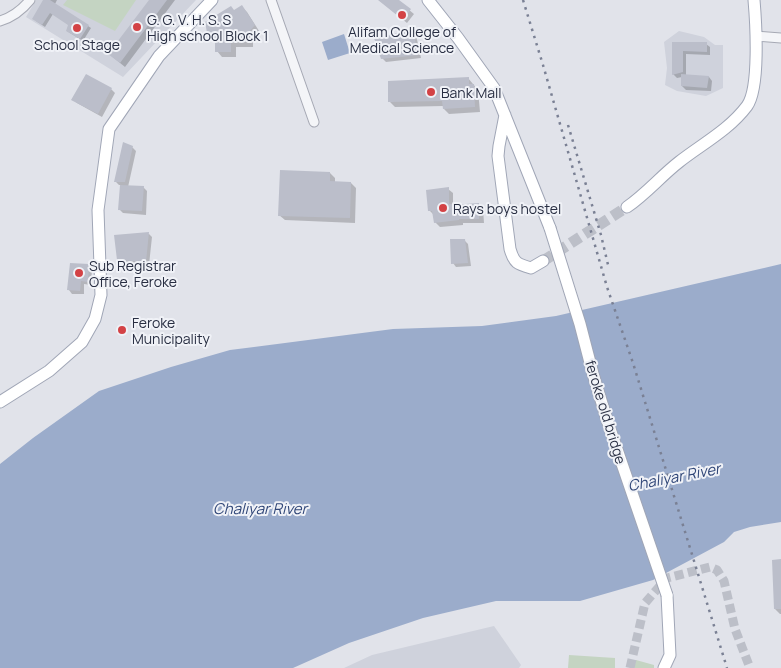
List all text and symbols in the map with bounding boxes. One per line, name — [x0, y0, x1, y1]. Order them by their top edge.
marker: Alifam College of Medical Science — [396, 9, 408, 21]
place label: G. G. V. H. S. S High school Block 1 — [147, 10, 268, 45]
marker: G. G. V. H. S. S High school Block 1 — [131, 21, 143, 33]
marker: School Stage — [71, 22, 83, 34]
place label: Alifam College of Medical Science — [348, 22, 456, 57]
place label: School Stage — [34, 35, 120, 54]
place label: Bank Mall — [441, 83, 502, 102]
marker: Bank Mall — [425, 86, 437, 98]
place label: Rays boys hostel — [453, 199, 561, 218]
marker: Rays boys hostel — [437, 202, 449, 214]
place label: Sub Registrar Office, Feroke — [89, 256, 177, 291]
marker: Sub Registrar Office, Feroke — [73, 267, 85, 279]
place label: Feroke Municipality — [132, 313, 210, 348]
marker: Feroke Municipality — [116, 324, 128, 336]
street label: feroke old bridge — [581, 358, 631, 466]
water label: Chaliyar River — [626, 457, 725, 496]
water label: Chaliyar River — [213, 498, 309, 519]

